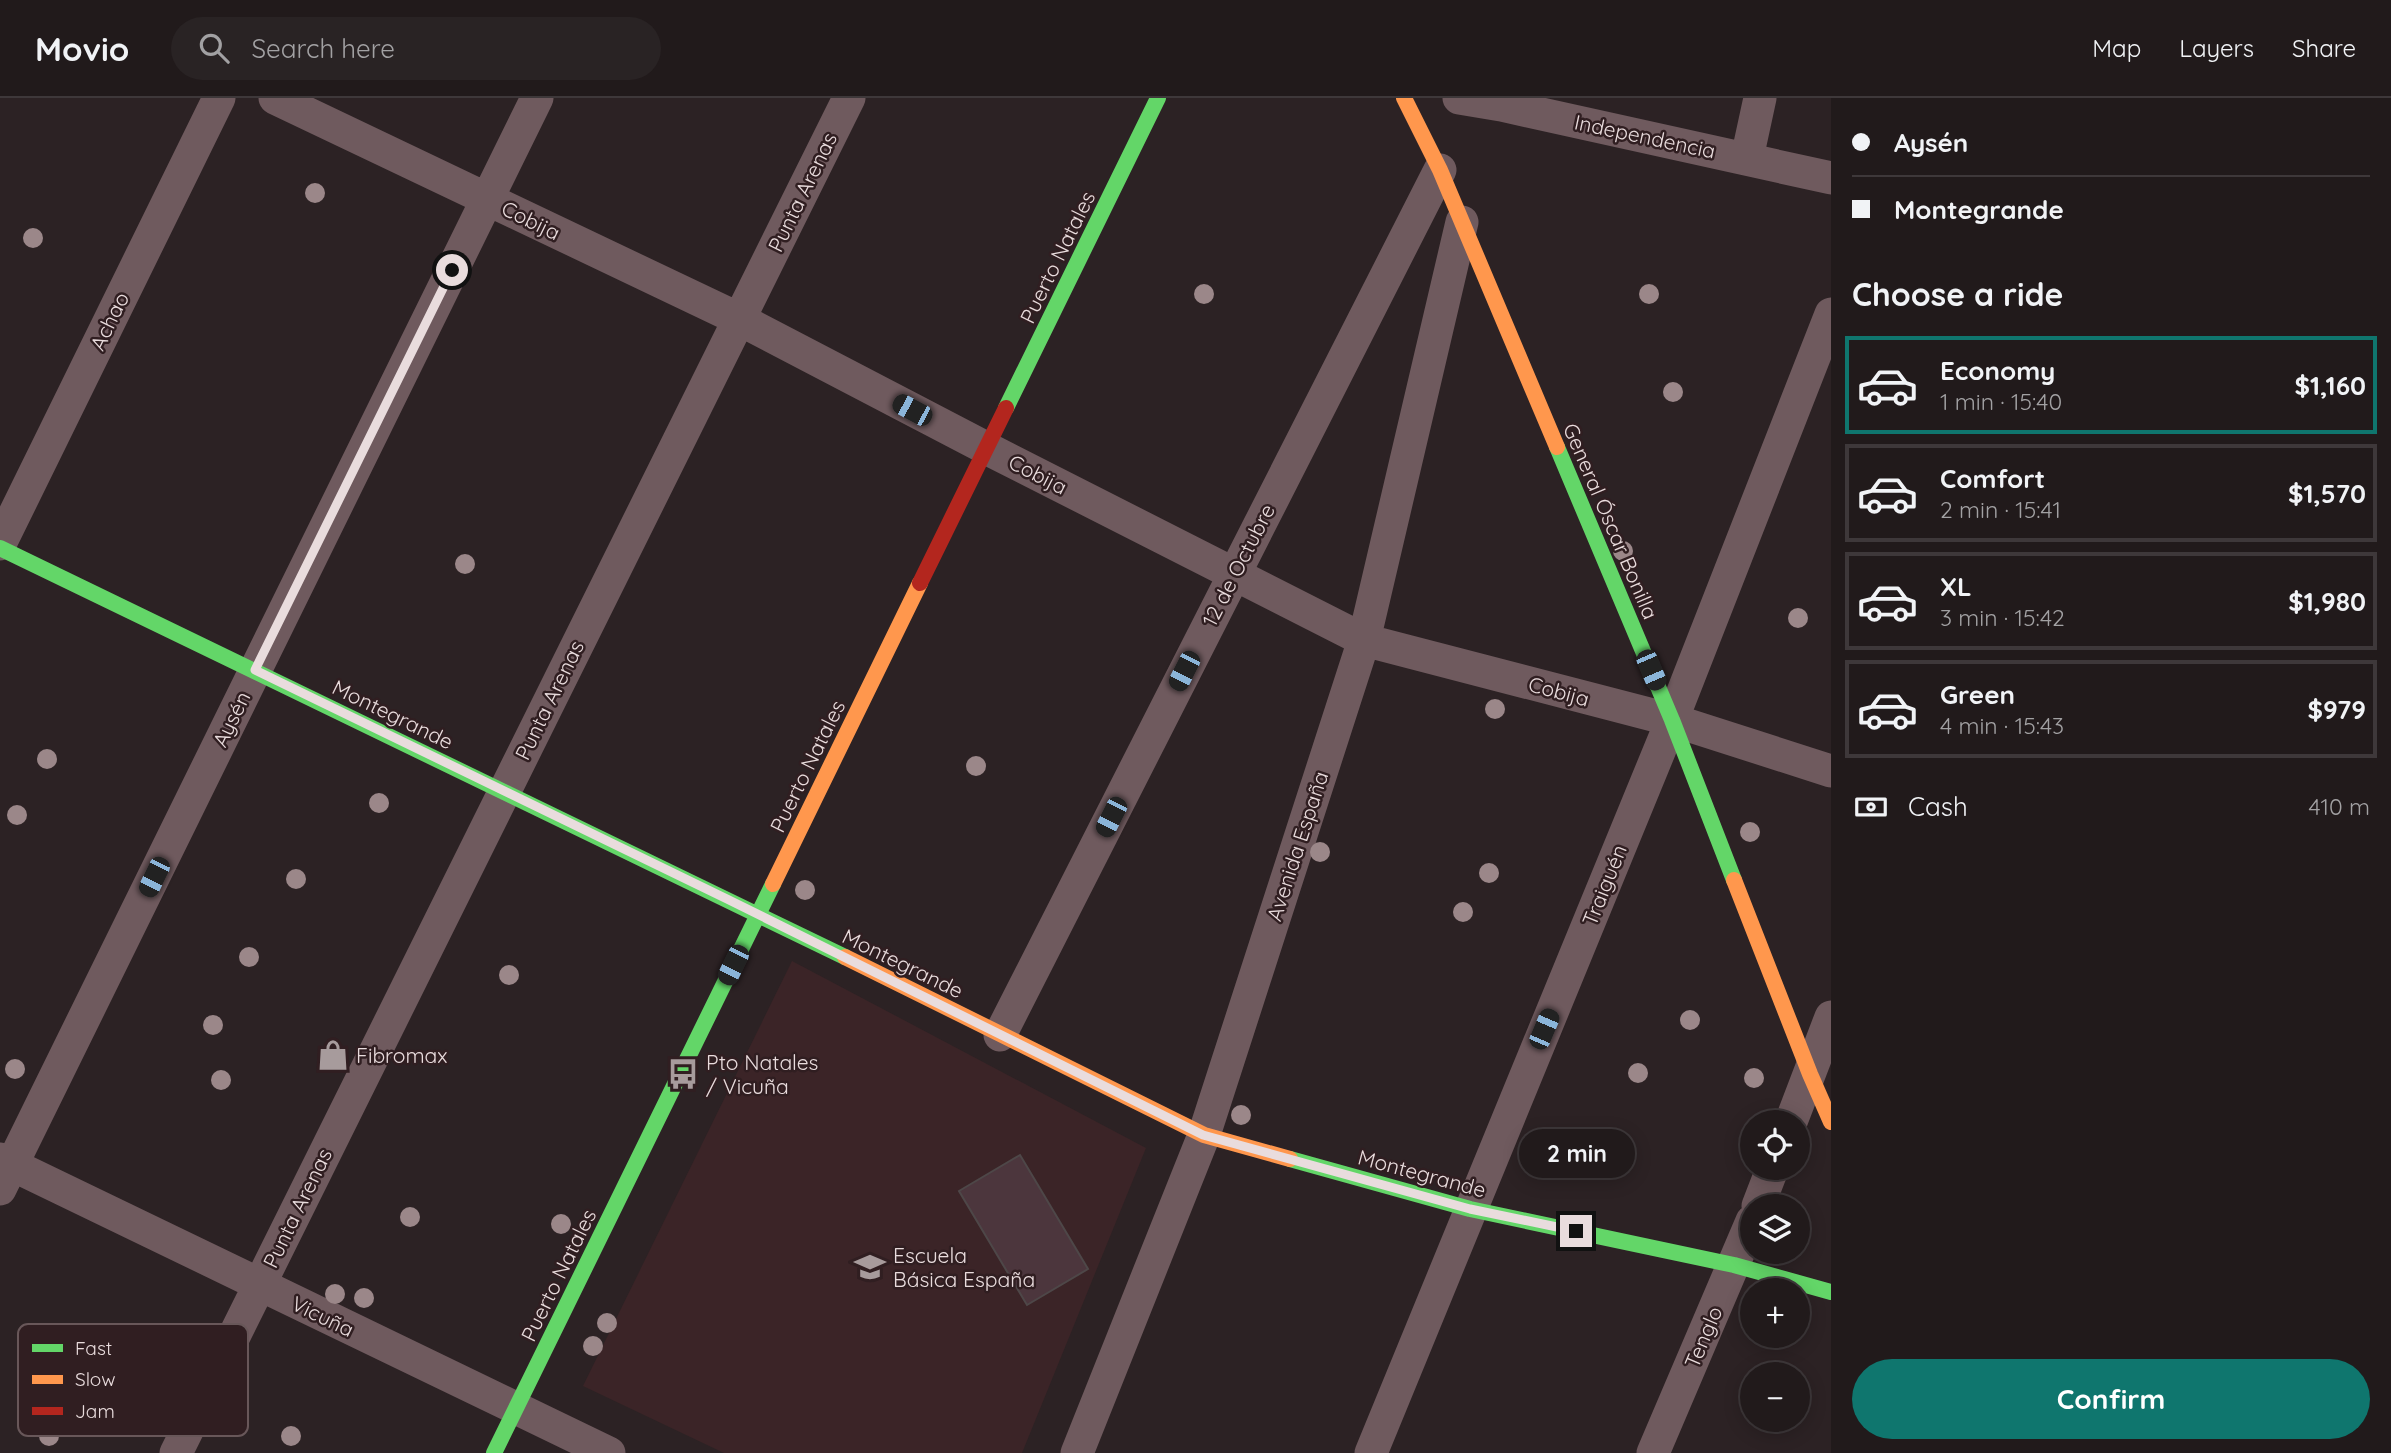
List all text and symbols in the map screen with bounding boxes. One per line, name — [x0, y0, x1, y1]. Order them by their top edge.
search box — [171, 17, 661, 80]
text: Movio — [35, 28, 129, 69]
icon: search — [195, 29, 233, 67]
text: Search here — [251, 32, 395, 65]
text: Map — [2092, 33, 2141, 63]
text: Layers — [2179, 33, 2254, 63]
text: Share — [2292, 33, 2356, 63]
street label: Independencia — [1572, 108, 1718, 164]
text: Aysén — [1894, 126, 1968, 159]
street label: Punta Arenas — [762, 128, 842, 256]
street label: Puerto Natales — [1014, 187, 1100, 327]
text: Montegrande — [1894, 193, 2064, 226]
street label: Cobija — [497, 195, 565, 245]
route start — [436, 254, 468, 286]
text: Choose a ride — [1852, 274, 2064, 314]
street label: Achao — [84, 288, 134, 354]
icon: car — [1856, 354, 1919, 417]
text: Economy — [1940, 354, 2055, 387]
text: $1,160 — [2295, 369, 2366, 402]
text: 1 min · 15:40 — [1940, 387, 2062, 416]
car — [889, 391, 936, 429]
street label: General Óscar Bonilla — [1558, 419, 1664, 623]
street label: Cobija — [1004, 448, 1072, 500]
icon: car — [1856, 462, 1919, 525]
text: Comfort — [1940, 462, 2045, 495]
text: $1,570 — [2288, 477, 2366, 510]
text: 2 min · 15:41 — [1940, 495, 2061, 524]
street label: 12 de Octubre — [1196, 499, 1280, 631]
icon: car — [1856, 570, 1919, 633]
text: XL — [1940, 570, 1972, 603]
text: $1,980 — [2288, 585, 2366, 618]
text: 3 min · 15:42 — [1940, 603, 2065, 632]
street label: Punta Arenas — [509, 636, 589, 764]
car — [1634, 647, 1669, 693]
car — [1166, 648, 1203, 694]
street label: Cobija — [1526, 670, 1592, 712]
street label: Montegrande — [328, 674, 458, 754]
icon: car — [1856, 678, 1919, 741]
text: Green — [1940, 678, 2015, 711]
street label: Aysén — [206, 687, 256, 751]
text: $979 — [2307, 693, 2366, 726]
street label: Puerto Natales — [764, 696, 850, 836]
text: 4 min · 15:43 — [1940, 711, 2064, 740]
street label: Avenida España — [1261, 768, 1333, 924]
icon: cash — [1852, 788, 1890, 826]
text: Cash — [1908, 790, 1968, 823]
text: 410 m — [2309, 792, 2370, 821]
car — [1093, 794, 1130, 840]
street label: Traiguén — [1576, 841, 1632, 929]
car — [136, 854, 173, 900]
street label: Montegrande — [838, 923, 968, 1003]
car — [715, 942, 752, 988]
car — [1527, 1006, 1562, 1052]
shop icon: Fibromax — [316, 1038, 350, 1072]
place label: Fibromax — [356, 1042, 447, 1068]
place label: Pto Natales / Vicuña — [706, 1049, 818, 1099]
bus stop icon: Pto Natales / Vicuña — [666, 1057, 700, 1091]
map controls — [1740, 1110, 1810, 1432]
button: locate — [1740, 1110, 1810, 1180]
callout: 2 min — [1518, 1130, 1634, 1178]
text: 2 min — [1547, 1139, 1607, 1168]
street label: Montegrande — [1355, 1143, 1489, 1203]
street label: Punta Arenas — [257, 1144, 337, 1272]
button: layers — [1740, 1194, 1810, 1264]
street label: Puerto Natales — [515, 1205, 601, 1345]
route end — [1560, 1215, 1592, 1247]
place label: Escuela Básica España — [893, 1242, 1035, 1292]
school or university icon: Escuela Básica España — [853, 1250, 887, 1284]
button: + — [1740, 1278, 1810, 1348]
street label: Vicuña — [288, 1290, 358, 1342]
street label: Tenglo — [1678, 1302, 1728, 1372]
legend — [18, 1324, 248, 1436]
text: Fast — [75, 1336, 112, 1360]
button: Confirm — [1852, 1359, 2370, 1439]
button: − — [1740, 1362, 1810, 1432]
text: Slow — [75, 1367, 116, 1391]
text: Jam — [75, 1399, 115, 1423]

